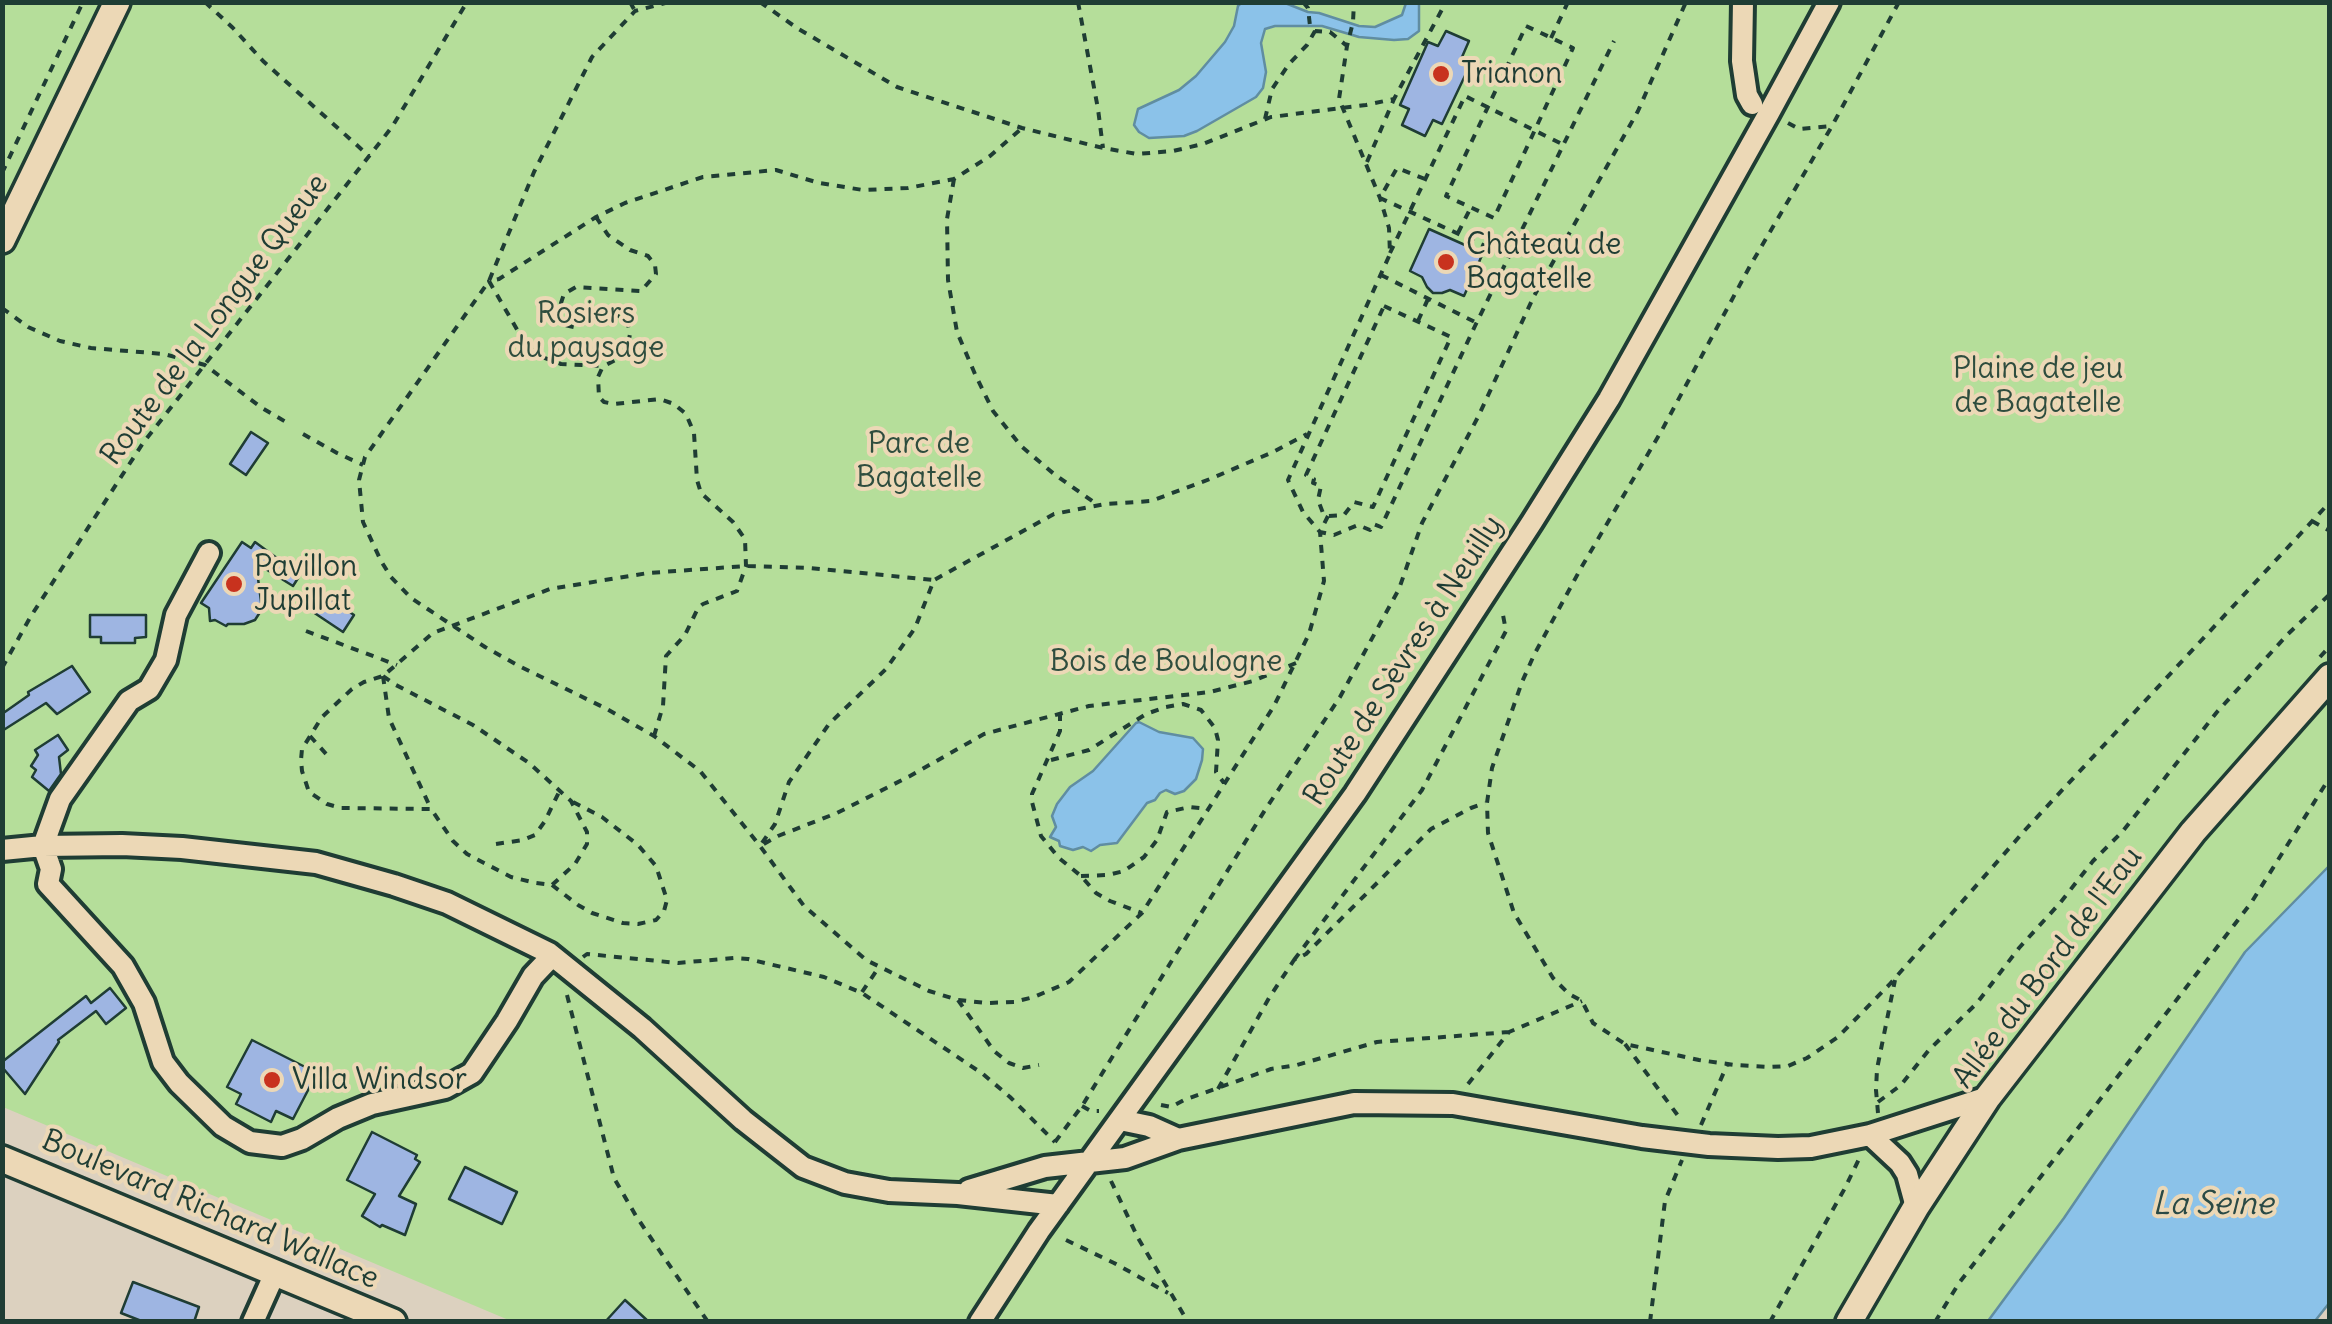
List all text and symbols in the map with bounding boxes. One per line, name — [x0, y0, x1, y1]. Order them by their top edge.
place label: Trianon — [1461, 56, 1562, 92]
marker: Trianon — [1430, 63, 1452, 85]
street label: Route de la Longue Queue — [94, 167, 336, 473]
place label: Château de Bagatelle — [1466, 227, 1621, 298]
marker: Château de Bagatelle — [1435, 251, 1457, 273]
park label: Rosiers du paysage — [508, 296, 664, 366]
park label: Plaine de jeu de Bagatelle — [1953, 351, 2123, 422]
park label: Parc de Bagatelle — [856, 426, 982, 496]
street label: Route de Sèvres à Neuilly — [1297, 509, 1511, 813]
place label: Pavillon Jupillat — [254, 549, 357, 620]
marker: Pavillon Jupillat — [223, 573, 245, 595]
park label: Bois de Boulogne — [1050, 644, 1282, 680]
street label: Allée du Bord de l'Eau — [1946, 840, 2150, 1096]
place label: Villa Windsor — [292, 1062, 467, 1098]
marker: Villa Windsor — [261, 1069, 283, 1091]
street label: Boulevard Richard Wallace — [36, 1123, 384, 1297]
water label: La Seine — [2152, 1186, 2274, 1224]

